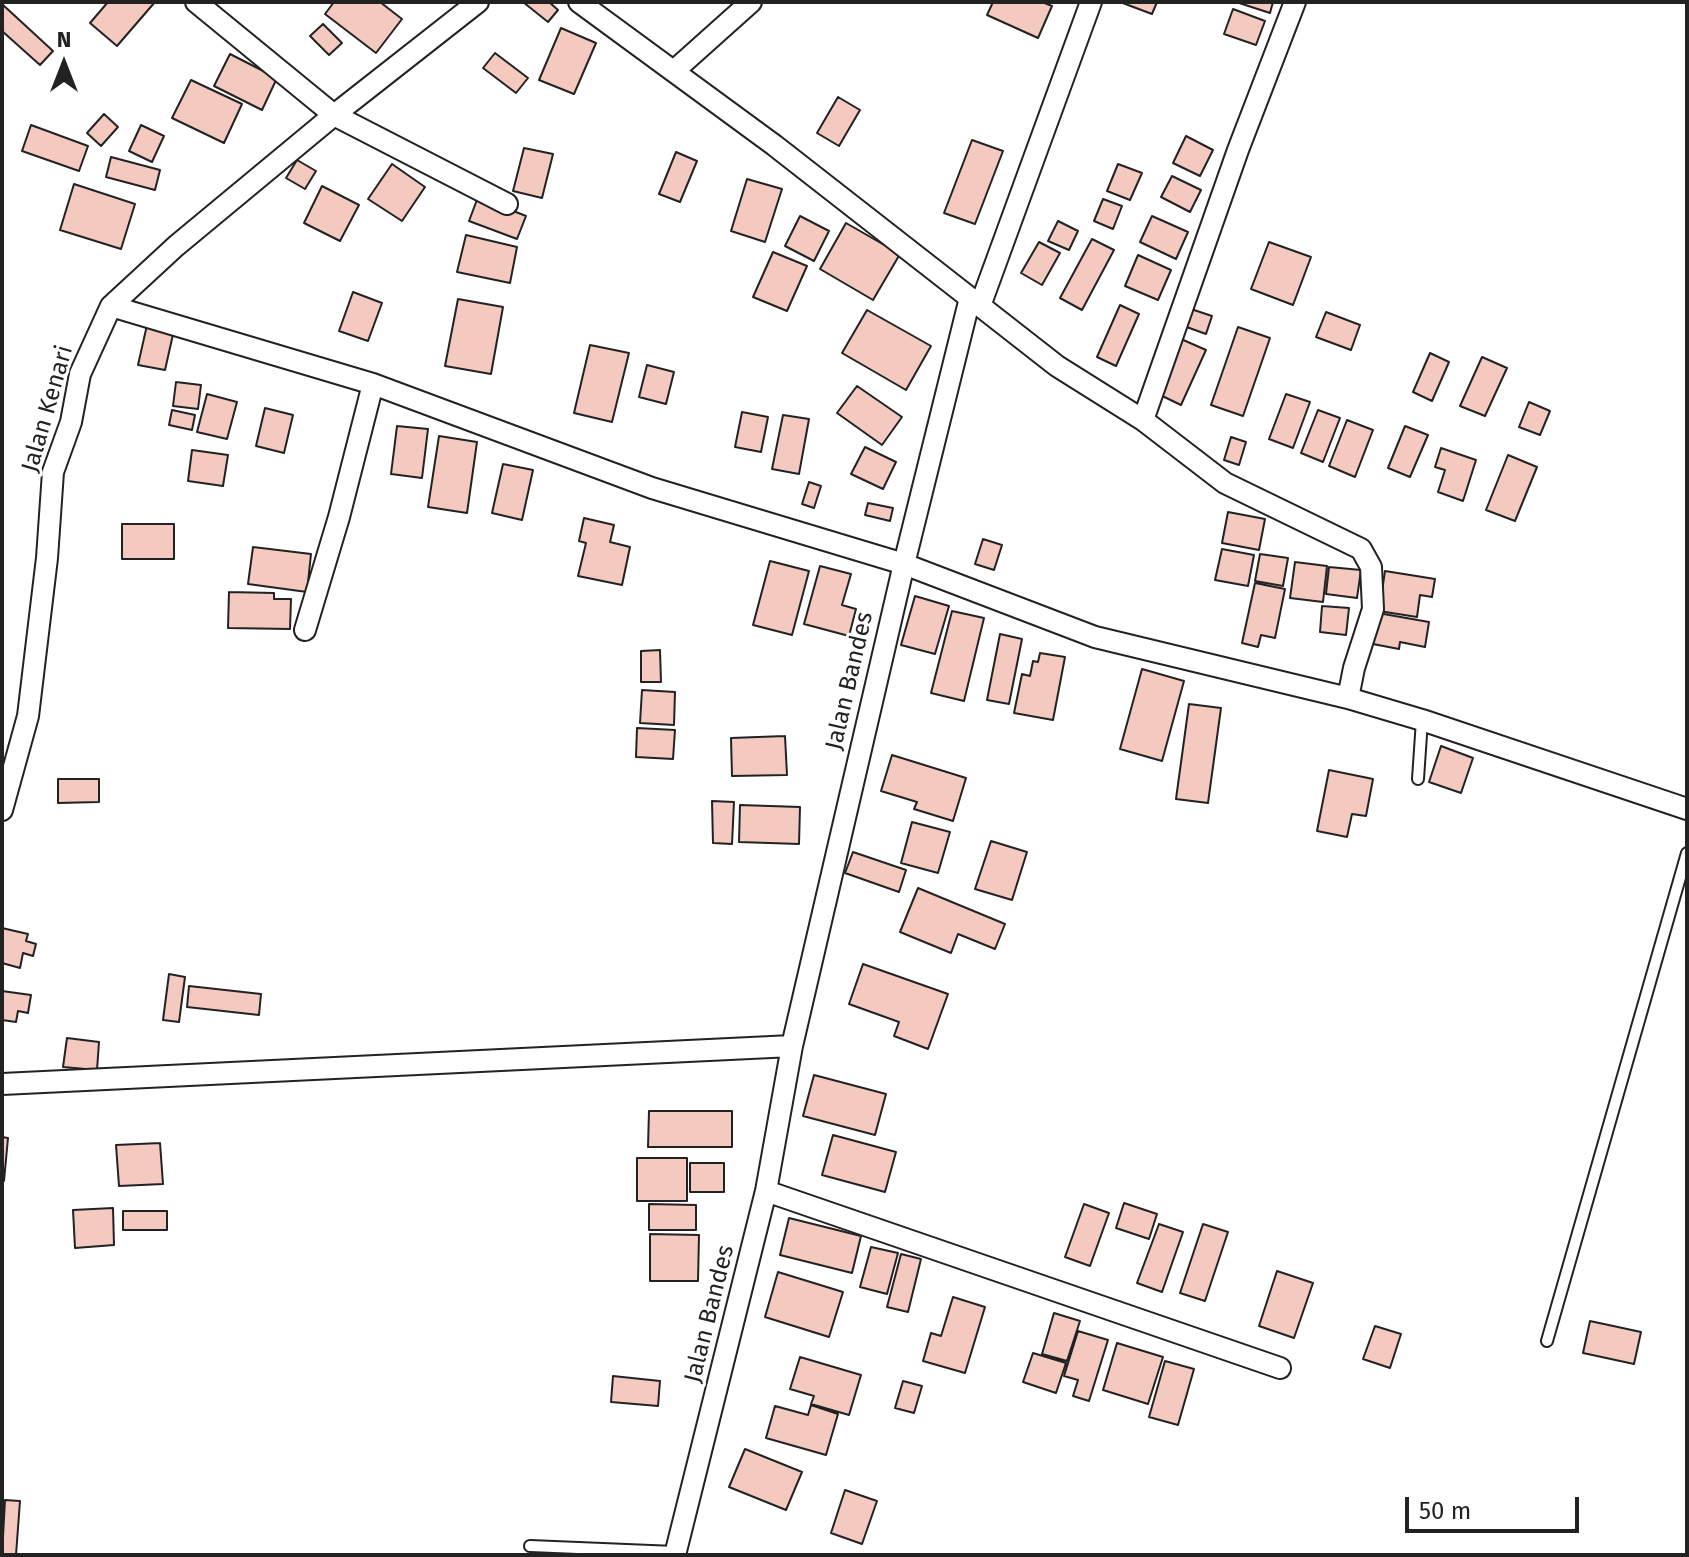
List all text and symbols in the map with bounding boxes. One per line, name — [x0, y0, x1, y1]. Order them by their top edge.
north arrow — [24, 24, 104, 104]
text: N — [57, 26, 71, 53]
street label: Jalan Kenari — [16, 342, 80, 476]
street label: Jalan Bandes — [820, 609, 880, 753]
street label: Jalan Bandes — [679, 1242, 741, 1386]
scale bar — [1409, 1481, 1583, 1531]
text: 50 m — [1419, 1497, 1471, 1525]

